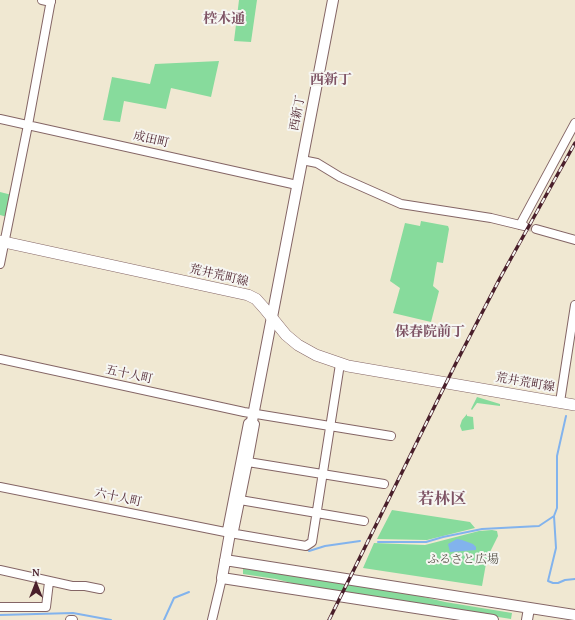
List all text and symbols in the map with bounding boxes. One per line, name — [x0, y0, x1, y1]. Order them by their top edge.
district label: 椌木通 — [203, 11, 245, 27]
district label: 西新丁 — [310, 72, 352, 88]
street label: 西新丁 — [287, 94, 309, 132]
street label: 成田町 — [132, 129, 170, 151]
street label: 荒井荒町線 — [188, 262, 250, 290]
district label: 保春院前丁 — [395, 324, 465, 340]
street label: 五十人町 — [104, 363, 154, 387]
street label: 荒井荒町線 — [494, 371, 556, 395]
street label: 六十人町 — [93, 486, 143, 510]
district label: 若林区 — [418, 490, 466, 510]
park label: ふるさと広場 — [427, 553, 499, 567]
north arrow — [16, 564, 56, 604]
text: N — [32, 564, 40, 580]

